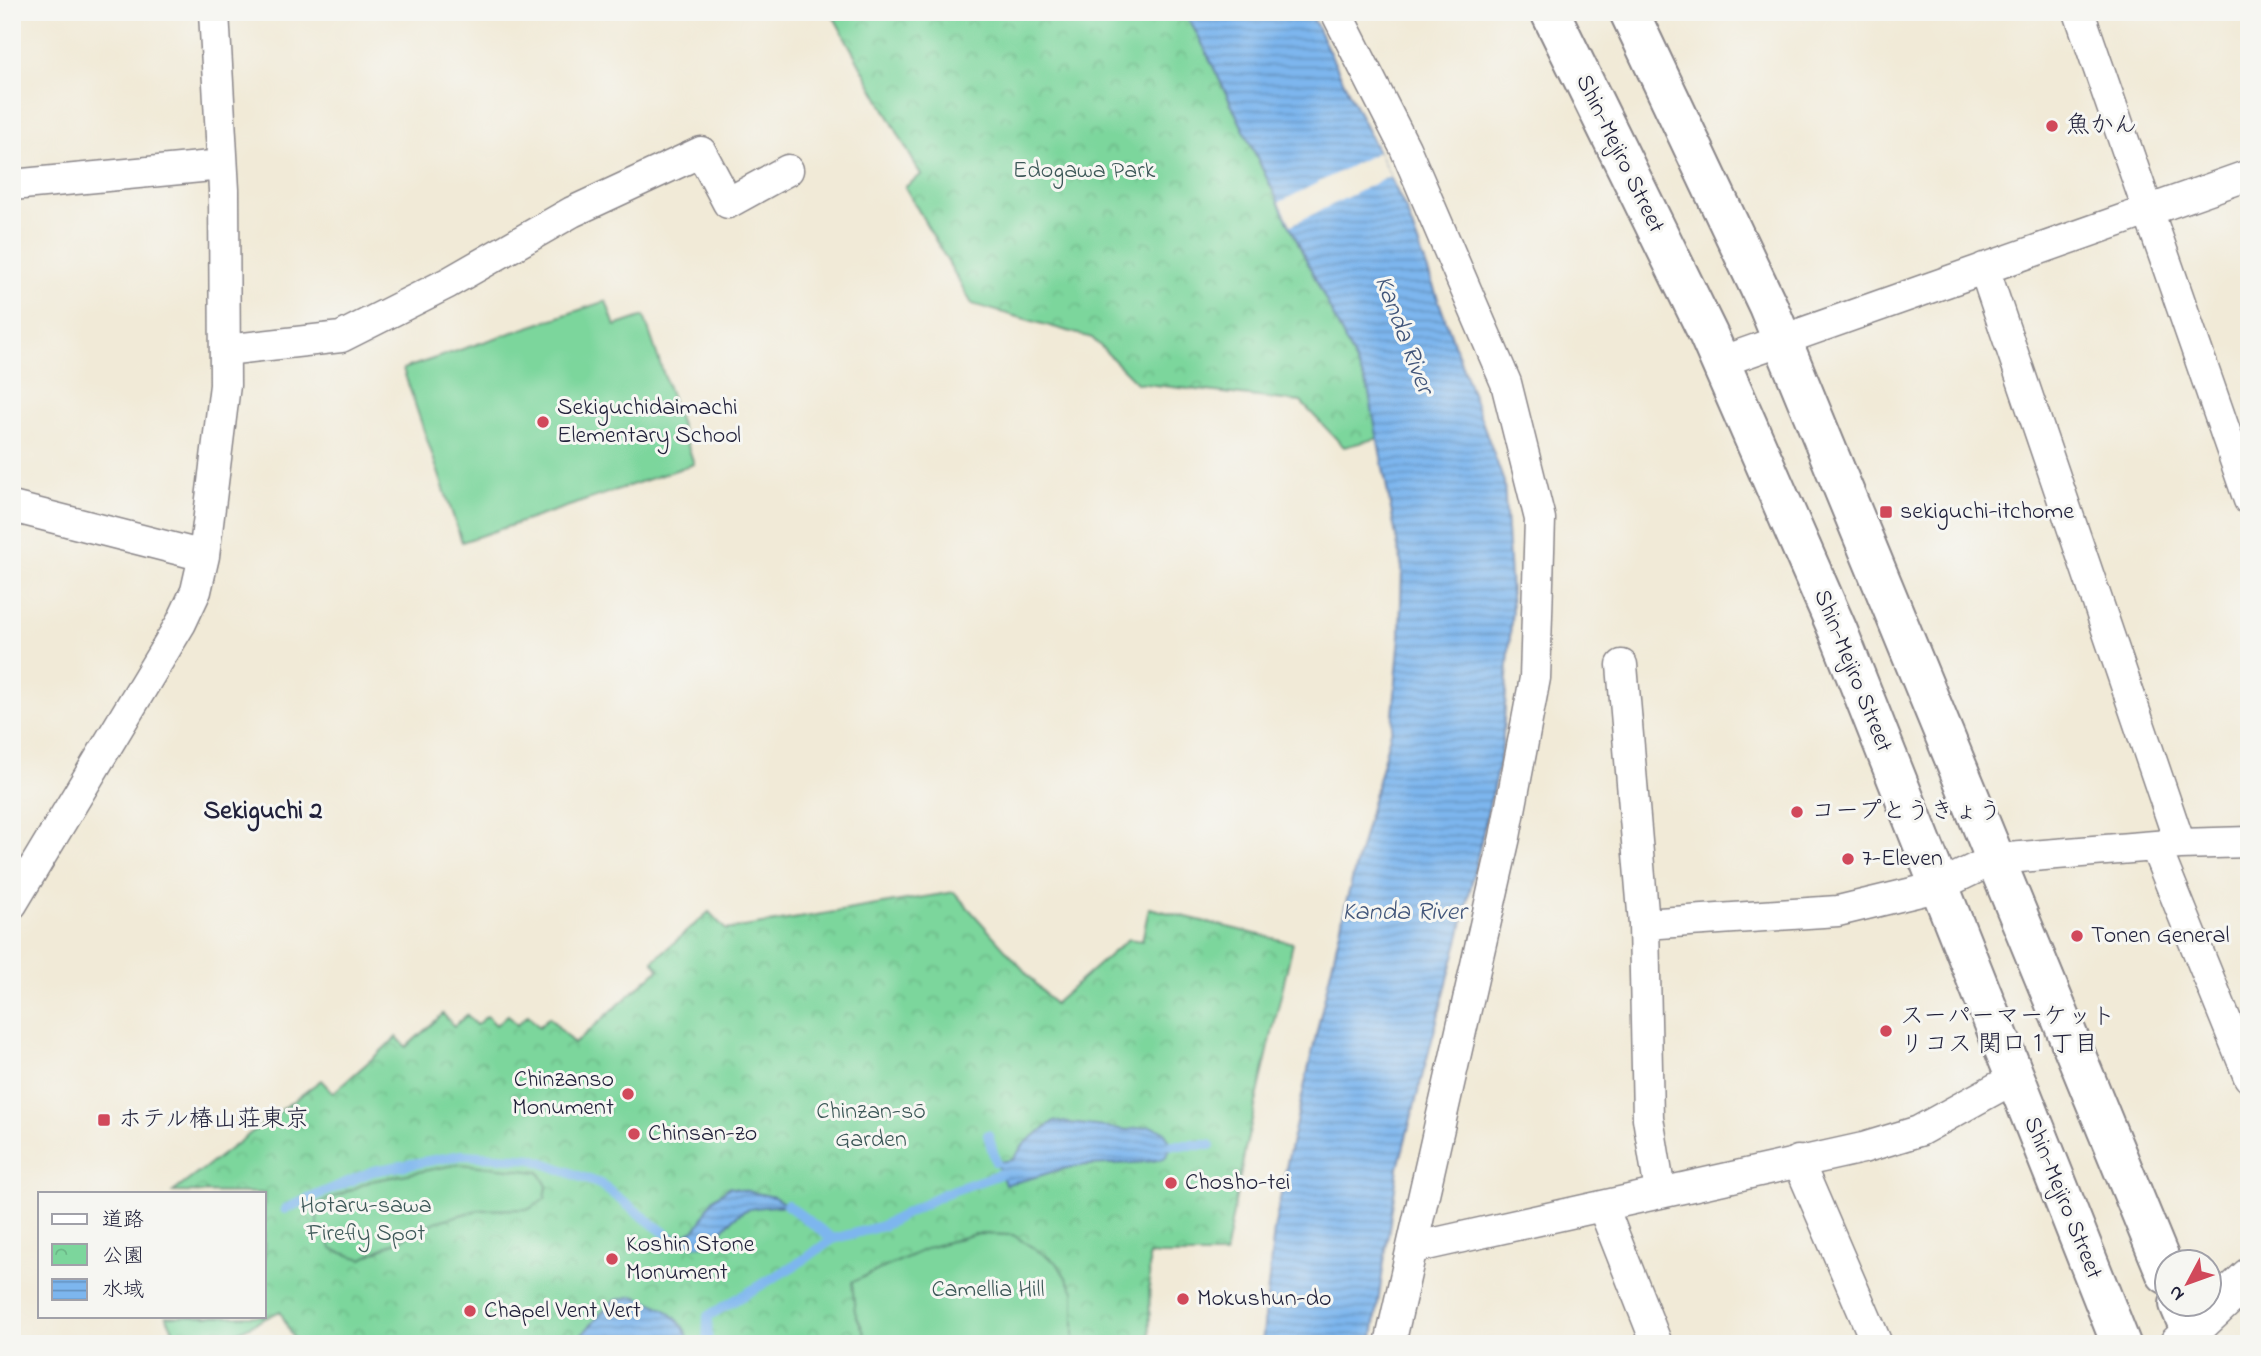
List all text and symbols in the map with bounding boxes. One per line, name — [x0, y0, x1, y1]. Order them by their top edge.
street label: Shin-Mejiro Street — [1565, 69, 1673, 239]
place label: 魚かん — [2066, 109, 2138, 144]
marker: 魚かん — [2044, 118, 2060, 134]
park label: Edogawa Park — [1013, 154, 1156, 189]
water label: Kanda River — [1363, 270, 1444, 403]
place label: Sekiguchidaimachi Elementary School — [557, 391, 741, 455]
marker: Sekiguchidaimachi Elementary School — [535, 414, 551, 430]
place label: sekiguchi-itchome — [1900, 495, 2074, 530]
marker: sekiguchi-itchome — [1878, 504, 1894, 520]
street label: Shin-Mejiro Street — [1803, 584, 1901, 758]
district label: Sekiguchi 2 — [204, 793, 323, 832]
place label: コープとうきょう — [1811, 795, 2002, 830]
marker: コープとうきょう — [1789, 804, 1805, 820]
place label: 7-Eleven — [1862, 842, 1943, 877]
marker: 7-Eleven — [1840, 851, 1856, 867]
water label: Kanda River — [1342, 894, 1469, 932]
place label: Tonen General — [2091, 919, 2230, 954]
marker: Tonen General — [2069, 928, 2085, 944]
place label: スーパーマーケット リコス 関口１丁目 — [1900, 1000, 2116, 1063]
marker: スーパーマーケット リコス 関口１丁目 — [1878, 1023, 1894, 1039]
place label: Chinzanso Monument — [512, 1063, 614, 1126]
marker: Chinzanso Monument — [620, 1086, 636, 1102]
park label: Chinzan-sō Garden — [816, 1095, 926, 1158]
place label: ホテル椿山荘東京 — [118, 1103, 309, 1138]
street label: Shin-Mejiro Street — [2013, 1111, 2111, 1285]
marker: ホテル椿山荘東京 — [96, 1112, 112, 1128]
place label: Chinsan-zo — [648, 1117, 757, 1152]
marker: Chinsan-zo — [626, 1126, 642, 1142]
place label: Chosho-tei — [1185, 1166, 1290, 1201]
marker: Chosho-tei — [1163, 1175, 1179, 1191]
park label: Hotaru-sawa Firefly Spot — [300, 1189, 432, 1253]
legend — [38, 1192, 266, 1318]
text: 道路 — [102, 1206, 144, 1236]
place label: Koshin Stone Monument — [626, 1228, 755, 1291]
text: 公園 — [102, 1242, 144, 1272]
north arrow — [2152, 1248, 2222, 1318]
marker: Koshin Stone Monument — [604, 1251, 620, 1267]
park label: Camellia Hill — [931, 1273, 1045, 1308]
text: 水域 — [102, 1276, 144, 1306]
text: N — [2163, 1279, 2191, 1306]
place label: Mokushun-do — [1197, 1282, 1332, 1317]
marker: Mokushun-do — [1175, 1291, 1191, 1307]
place label: Chapel Vent Vert — [484, 1294, 641, 1329]
marker: Chapel Vent Vert — [462, 1303, 478, 1319]

